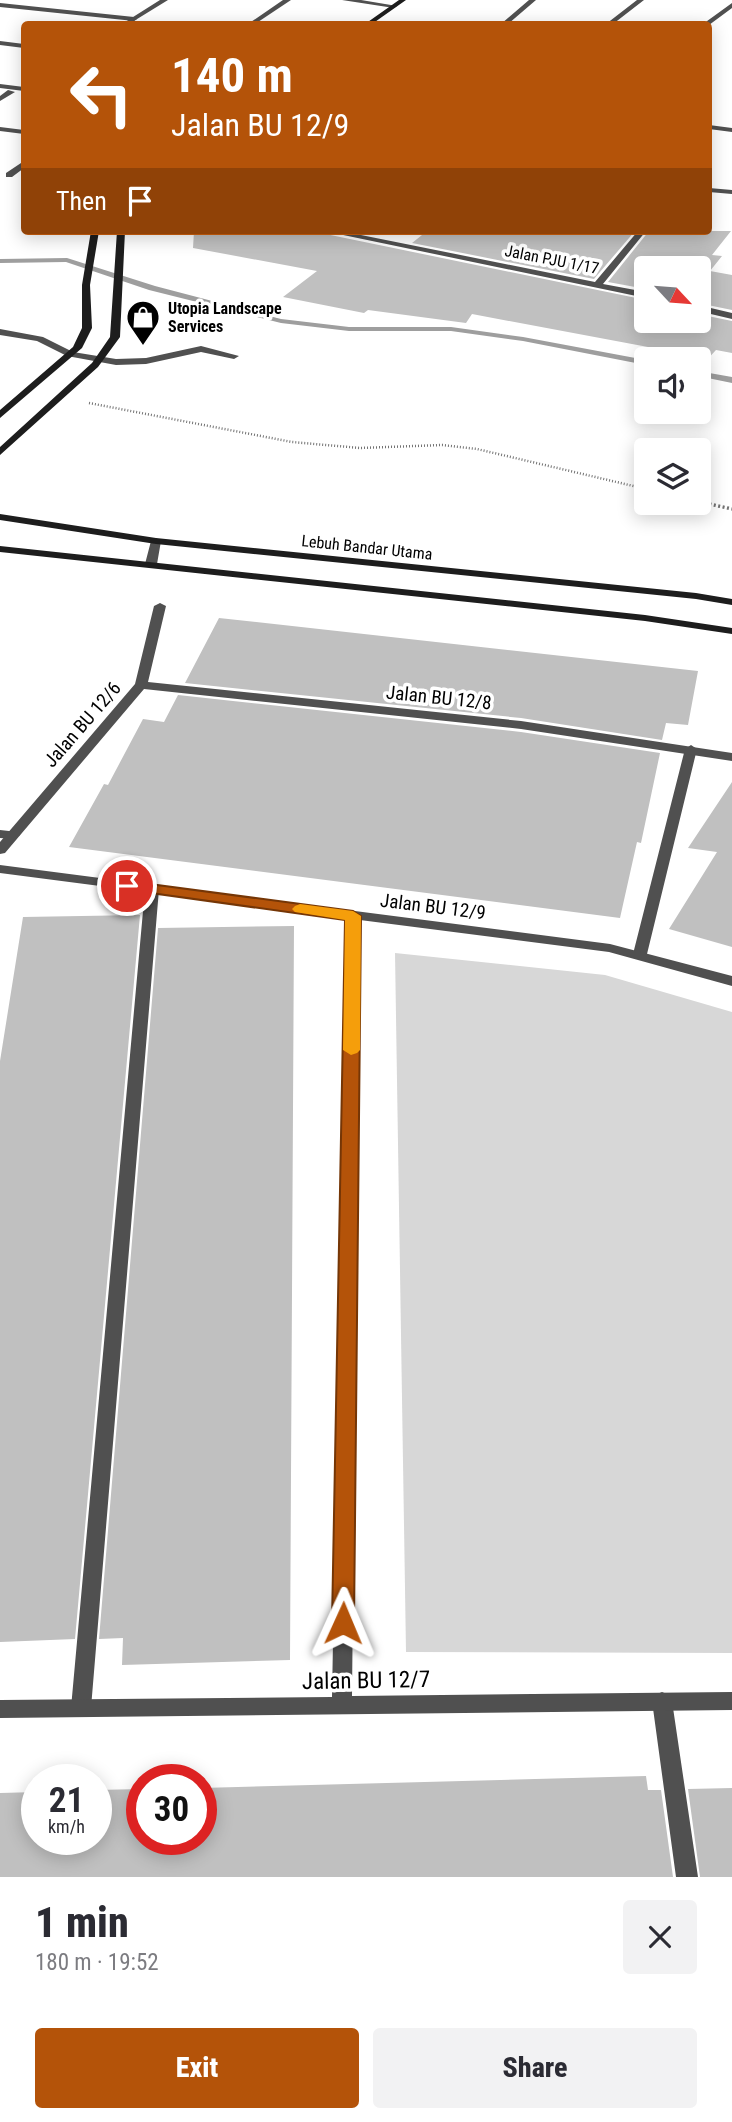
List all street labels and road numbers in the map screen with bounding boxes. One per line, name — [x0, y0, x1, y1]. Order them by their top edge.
street label: Jalan PJU 1/17 — [503, 241, 601, 278]
street label: Lebuh Bandar Utama — [301, 531, 433, 564]
street label: Jalan BU 12/6 — [39, 677, 126, 772]
street label: Jalan BU 12/8 — [385, 681, 493, 714]
street label: Jalan BU 12/9 — [379, 889, 487, 924]
street label: Jalan BU 12/7 — [302, 1666, 430, 1695]

